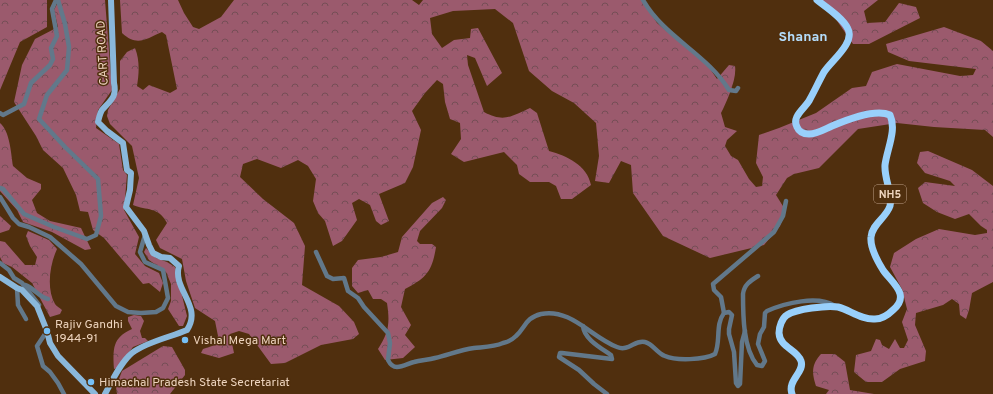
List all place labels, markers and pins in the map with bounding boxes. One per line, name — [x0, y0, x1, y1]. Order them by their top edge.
place label: Rajiv Gandhi 1944-91 — [55, 317, 123, 347]
marker: Rajiv Gandhi 1944-91 — [42, 326, 52, 336]
place label: Vishal Mega Mart — [193, 333, 286, 349]
marker: Vishal Mega Mart — [180, 335, 190, 345]
place label: Himachal Pradesh State Secretariat — [99, 375, 290, 391]
marker: Himachal Pradesh State Secretariat — [86, 377, 96, 387]

